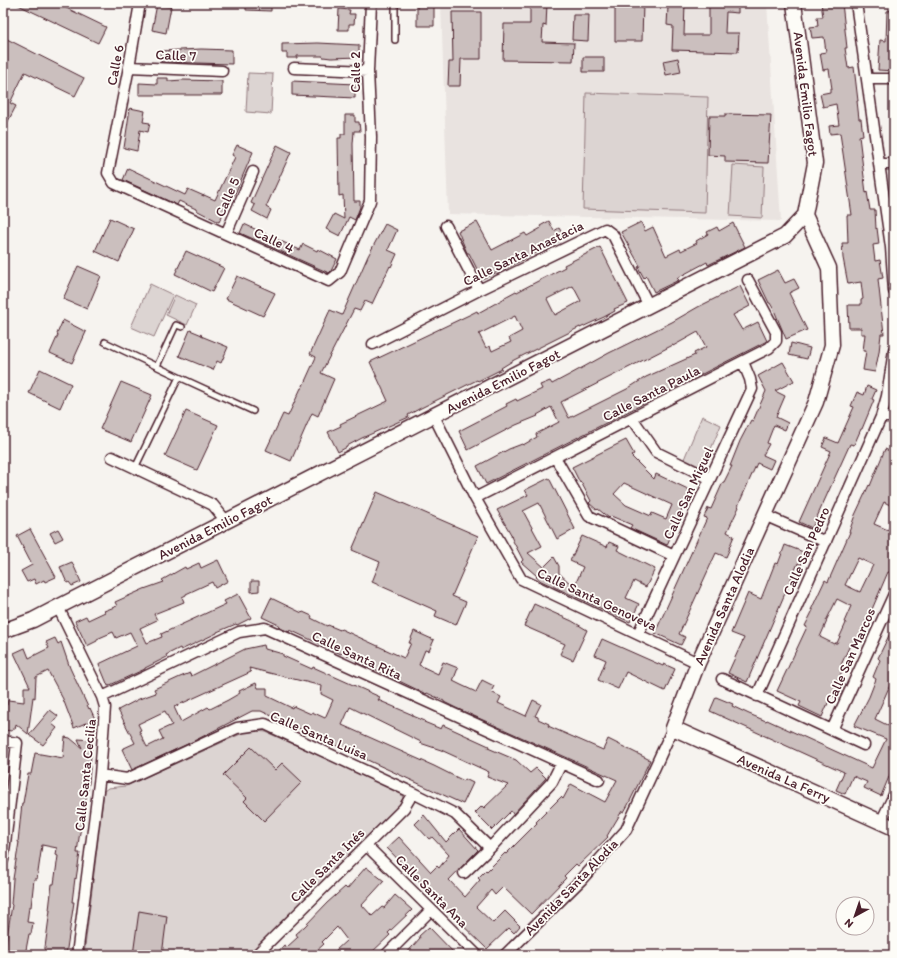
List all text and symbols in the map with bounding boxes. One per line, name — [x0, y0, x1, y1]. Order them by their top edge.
street label: Avenida Emilio Fagot — [789, 31, 822, 157]
street label: Calle 6 — [103, 43, 128, 87]
street label: Calle 7 — [155, 46, 197, 65]
street label: Calle 2 — [347, 51, 364, 93]
street label: Calle 5 — [211, 175, 244, 220]
street label: Calle Santa Anastacia — [460, 217, 586, 290]
street label: Calle 4 — [251, 224, 297, 257]
street label: Avenida Emilio Fagot — [443, 345, 563, 417]
street label: Calle Santa Paula — [600, 361, 703, 425]
street label: Calle San Miguel — [660, 444, 717, 542]
street label: Avenida Emilio Fagot — [155, 491, 275, 563]
street label: Calle San Pedro — [779, 504, 834, 598]
street label: Avenida Santa Alodia — [691, 544, 758, 668]
street label: Calle Santa Genoveva — [534, 564, 659, 635]
street label: Calle San Marcos — [822, 605, 879, 707]
street label: Calle Santa Rita — [309, 627, 405, 684]
street label: Calle Santa Luisa — [267, 707, 371, 764]
street label: Calle Santa Cecilia — [71, 718, 100, 832]
street label: Avenida La Ferry — [735, 750, 833, 807]
street label: Calle Santa Inés — [287, 825, 368, 906]
street label: Avenida Santa Alodia — [521, 835, 622, 939]
street label: Calle Santa Ana — [392, 851, 472, 931]
north arrow — [835, 896, 875, 936]
text: N — [842, 916, 856, 931]

